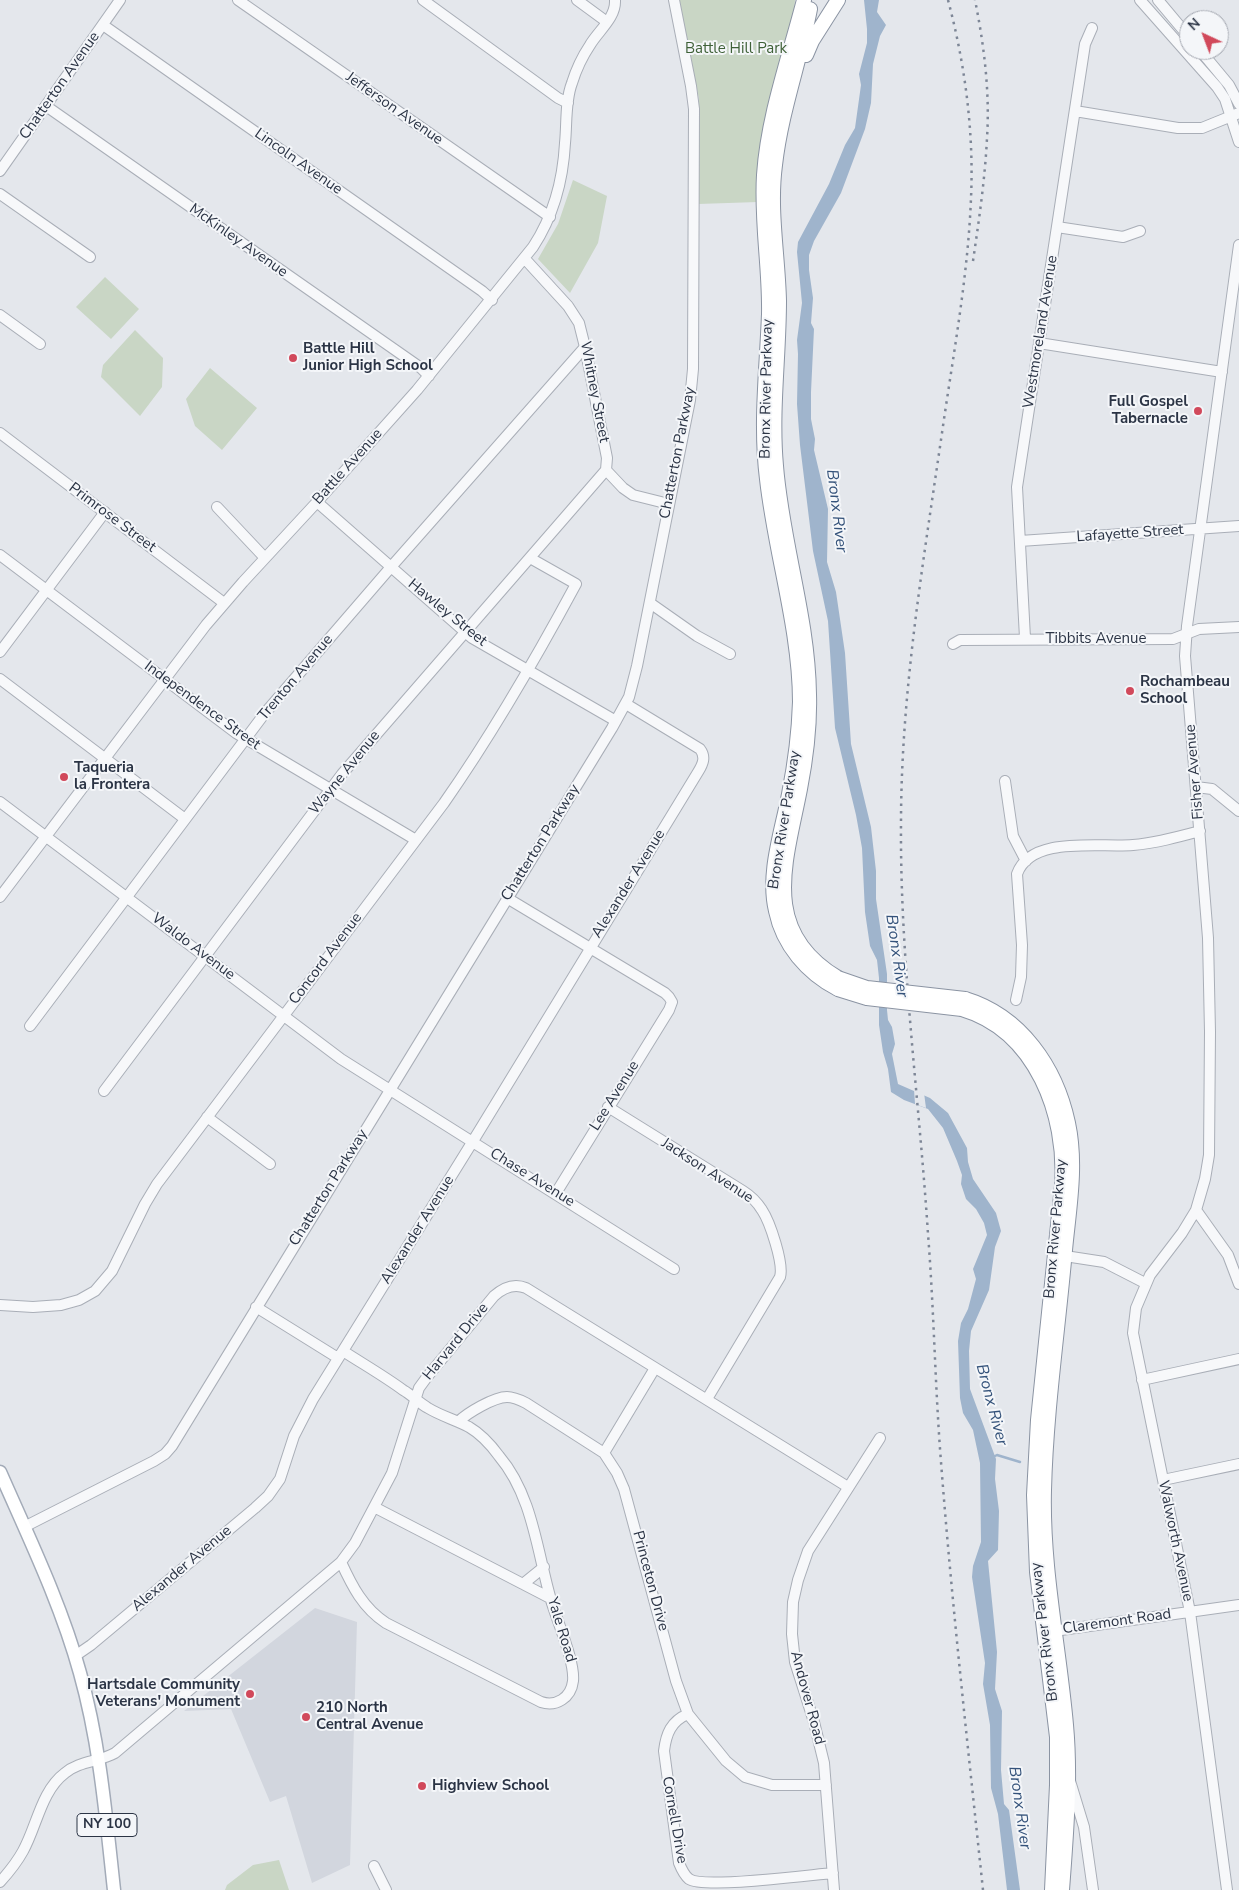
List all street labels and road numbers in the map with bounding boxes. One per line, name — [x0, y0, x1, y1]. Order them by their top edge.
street label: Chatterton Avenue — [16, 29, 104, 143]
street label: Jefferson Avenue — [342, 69, 446, 149]
street label: Lincoln Avenue — [251, 125, 345, 199]
street label: McKinley Avenue — [185, 200, 291, 282]
street label: Westmoreland Avenue — [1020, 254, 1062, 410]
street label: Bronx River Parkway — [757, 319, 777, 459]
street label: Whitney Street — [575, 340, 613, 444]
street label: Chatterton Parkway — [656, 385, 700, 521]
street label: Battle Avenue — [309, 425, 387, 509]
street label: Primrose Street — [65, 479, 159, 557]
street label: Lafayette Street — [1076, 521, 1184, 547]
street label: Hawley Street — [404, 576, 490, 650]
street label: Tibbits Avenue — [1046, 630, 1146, 648]
street label: Trenton Avenue — [255, 631, 337, 725]
street label: Independence Street — [140, 658, 264, 754]
street label: Fisher Avenue — [1182, 724, 1208, 820]
street label: Wayne Avenue — [306, 727, 384, 819]
street label: Bronx River Parkway — [765, 749, 805, 891]
street label: Chatterton Parkway — [498, 781, 584, 905]
street label: Alexander Avenue — [588, 826, 670, 942]
street label: Concord Avenue — [286, 909, 366, 1009]
street label: Waldo Avenue — [148, 910, 238, 984]
street label: Lee Avenue — [586, 1058, 644, 1134]
street label: Chatterton Parkway — [286, 1126, 372, 1250]
street label: Jackson Avenue — [658, 1135, 756, 1207]
street label: Chase Avenue — [486, 1145, 578, 1211]
street label: Bronx River Parkway — [1041, 1158, 1071, 1300]
street label: Alexander Avenue — [377, 1172, 459, 1288]
street label: Harvard Drive — [419, 1300, 493, 1384]
street label: Walworth Avenue — [1153, 1479, 1197, 1603]
street label: Alexander Avenue — [129, 1522, 235, 1616]
street label: Princeton Drive — [628, 1529, 672, 1633]
street label: Bronx River Parkway — [1028, 1561, 1062, 1703]
street label: Yale Road — [543, 1595, 579, 1665]
street label: Claremont Road — [1062, 1605, 1172, 1639]
street label: Andover Road — [786, 1649, 828, 1747]
street label: Cornell Drive — [657, 1775, 691, 1865]
road number: NY 100 — [77, 1814, 137, 1836]

